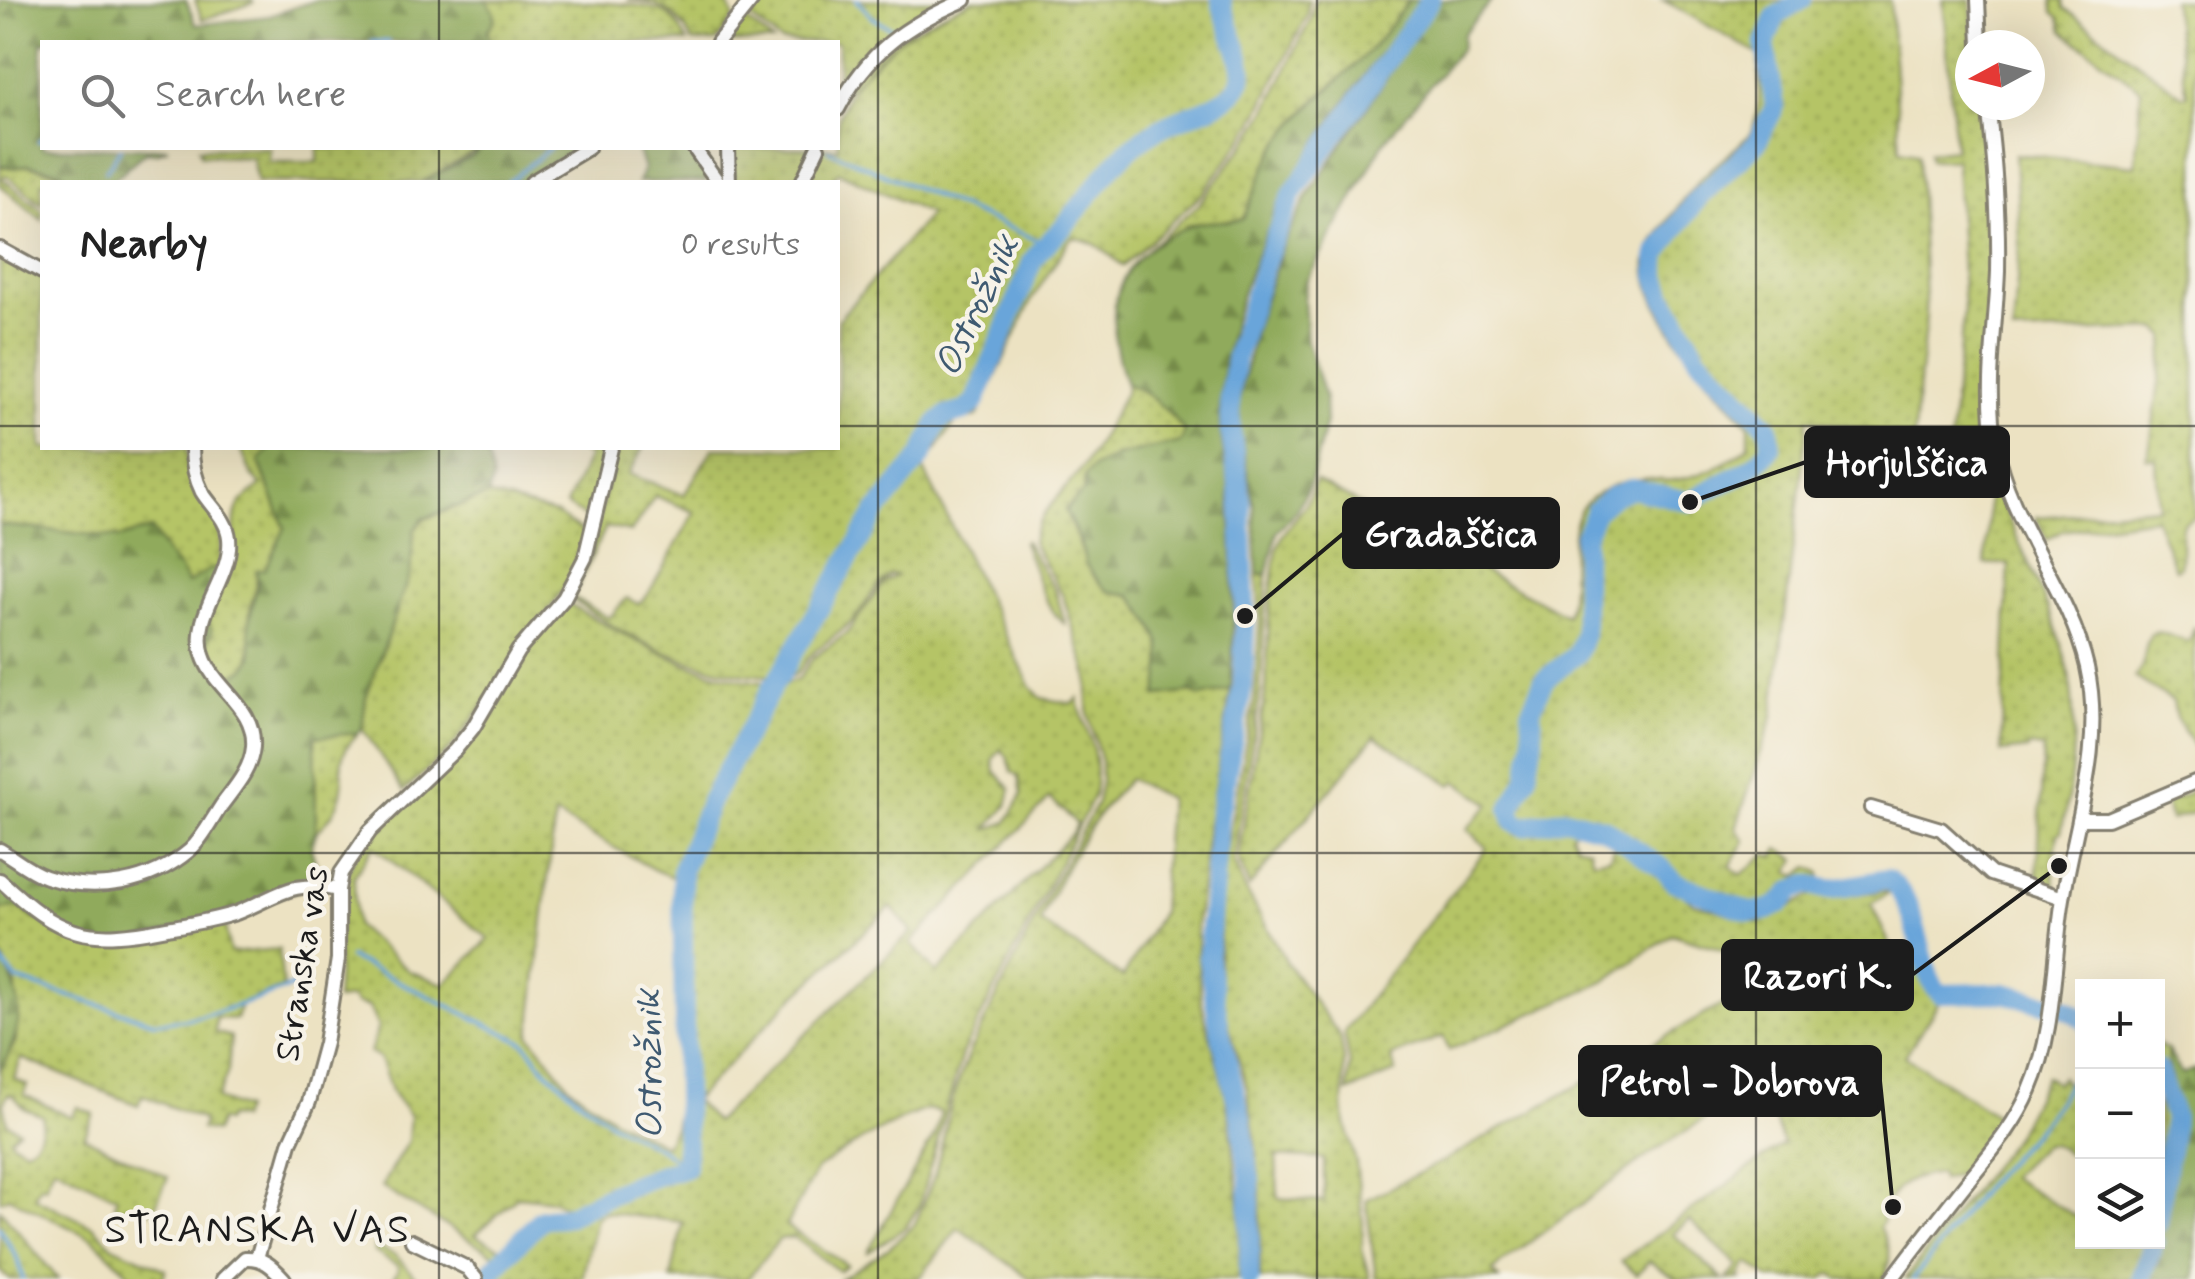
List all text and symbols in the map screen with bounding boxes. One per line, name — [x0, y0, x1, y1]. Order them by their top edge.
north arrow — [1955, 30, 2045, 120]
search box — [40, 40, 840, 150]
icon: search — [75, 68, 130, 123]
text: Search here — [155, 71, 346, 120]
text: Nearby — [80, 218, 208, 273]
text: 0 results — [681, 224, 800, 266]
water label: Ostrožnik — [924, 226, 1033, 384]
callout: Horjulščica — [1806, 428, 2008, 496]
text: Horjulščica — [1826, 440, 1988, 489]
callout: Gradaščica — [1344, 499, 1558, 567]
text: Gradaščica — [1364, 511, 1538, 560]
street label: Stranska vas — [265, 863, 341, 1065]
callout: Razori K. — [1723, 941, 1912, 1009]
text: Razori K. — [1743, 953, 1893, 1002]
map controls — [2075, 979, 2165, 1249]
button: + — [2075, 979, 2165, 1069]
water label: Ostrožnik — [624, 987, 676, 1140]
callout: Petrol - Dobrova — [1580, 1047, 1880, 1115]
text: Petrol - Dobrova — [1600, 1059, 1860, 1108]
button: − — [2075, 1069, 2165, 1159]
button: layers — [2075, 1159, 2165, 1249]
district label: STRANSKA VAS — [104, 1205, 412, 1257]

